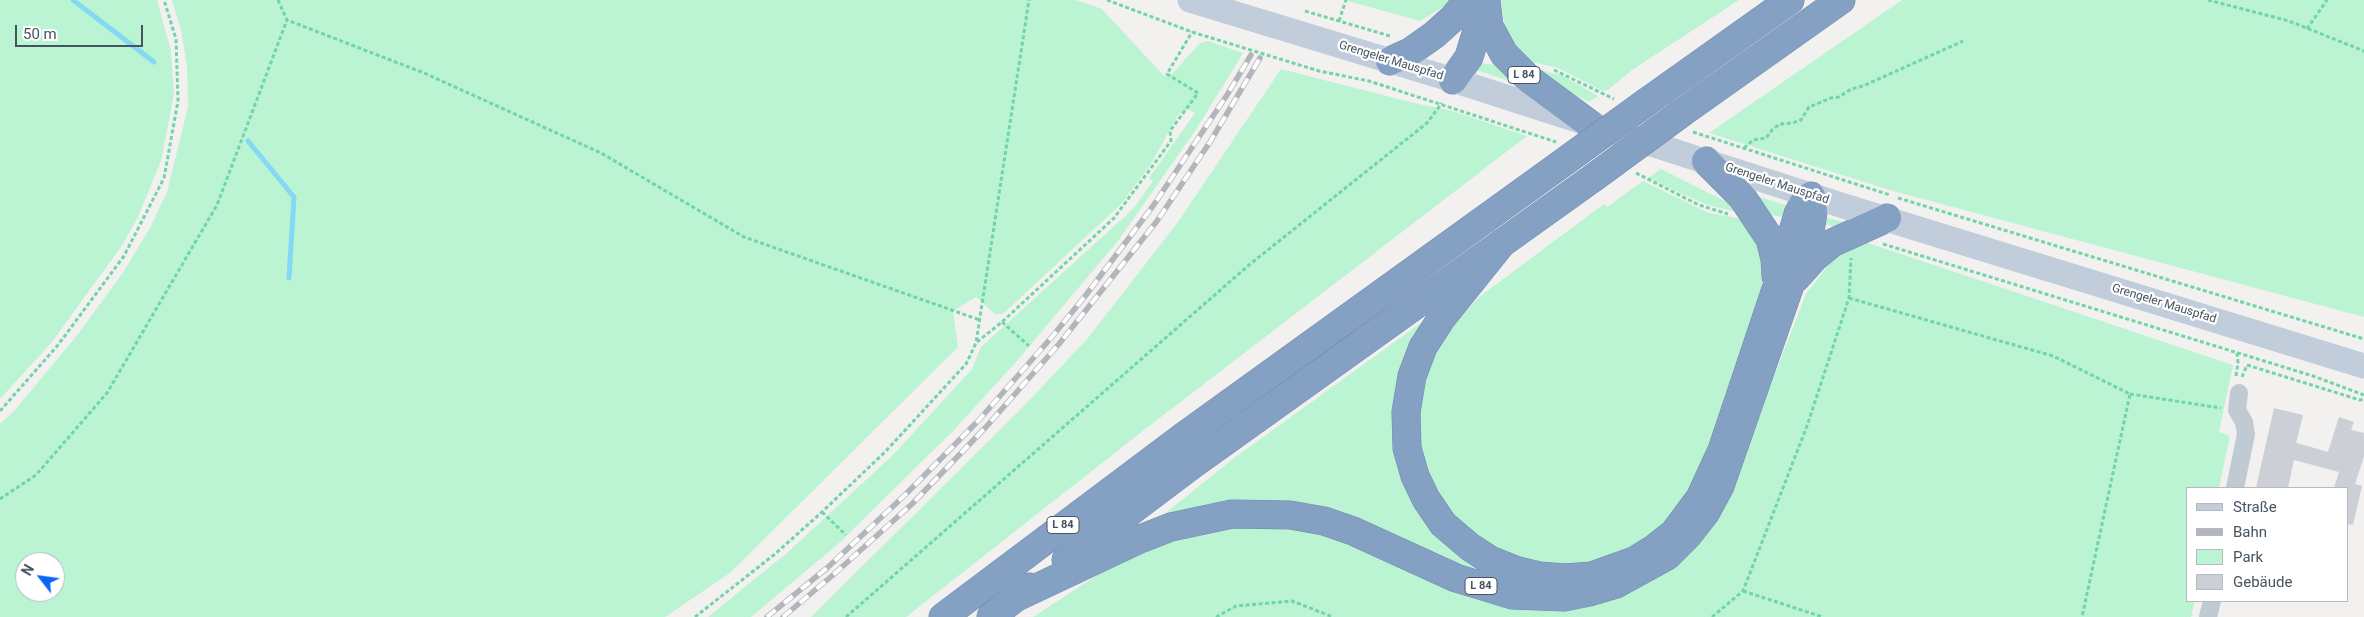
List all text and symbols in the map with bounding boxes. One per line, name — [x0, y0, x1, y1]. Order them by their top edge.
scale bar — [18, 15, 145, 47]
text: 50 m — [23, 25, 57, 43]
street label: Grengeler Mauspfad — [1337, 38, 1445, 84]
road number: L 84 — [1508, 66, 1540, 84]
street label: Grengeler Mauspfad — [1723, 160, 1831, 208]
street label: Grengeler Mauspfad — [2110, 281, 2218, 327]
legend — [2186, 487, 2349, 602]
text: Straße — [2233, 498, 2277, 516]
road number: L 84 — [1047, 516, 1079, 534]
text: Bahn — [2233, 523, 2267, 541]
text: Park — [2233, 548, 2263, 566]
north arrow — [15, 552, 65, 602]
text: N — [18, 562, 37, 578]
text: Gebäude — [2233, 573, 2292, 591]
road number: L 84 — [1465, 578, 1497, 594]

